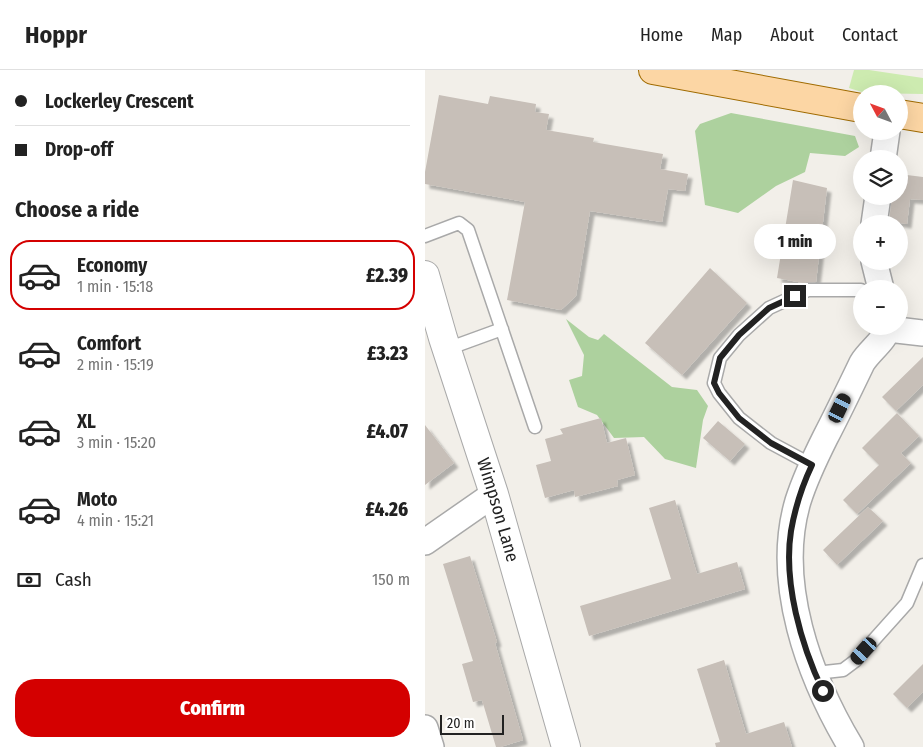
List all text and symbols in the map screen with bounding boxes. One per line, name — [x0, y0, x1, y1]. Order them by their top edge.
text: Hoppr — [25, 21, 87, 49]
text: Home — [640, 24, 683, 46]
text: Map — [711, 24, 742, 46]
text: About — [770, 24, 814, 46]
text: Contact — [842, 24, 898, 46]
north arrow — [853, 85, 907, 140]
map controls — [853, 85, 908, 335]
text: Lockerley Crescent — [45, 90, 194, 113]
text: Drop-off — [45, 138, 113, 161]
button: layers — [853, 150, 908, 205]
text: Choose a ride — [15, 196, 139, 223]
button: + — [853, 215, 908, 270]
callout: 1 min — [754, 224, 836, 258]
text: 1 min — [778, 232, 812, 251]
icon: car — [17, 253, 62, 298]
text: Economy — [77, 254, 147, 277]
text: £2.39 — [366, 264, 408, 287]
text: 1 min · 15:18 — [77, 277, 153, 296]
button: − — [853, 280, 908, 335]
route end — [784, 285, 806, 307]
icon: car — [17, 331, 62, 376]
text: Comfort — [77, 332, 141, 355]
text: £3.23 — [367, 342, 408, 365]
text: 2 min · 15:19 — [77, 355, 154, 374]
car — [826, 391, 853, 425]
icon: car — [17, 409, 62, 454]
text: XL — [77, 410, 96, 433]
text: £4.07 — [366, 420, 408, 443]
text: 3 min · 15:20 — [77, 433, 156, 452]
street label: Wimpson Lane — [472, 455, 524, 564]
icon: car — [17, 487, 62, 532]
text: Moto — [77, 488, 117, 511]
text: £4.26 — [366, 498, 408, 521]
text: 4 min · 15:21 — [77, 511, 154, 530]
icon: cash — [15, 566, 43, 594]
text: Cash — [55, 568, 92, 591]
text: 150 m — [372, 570, 410, 589]
car — [848, 635, 879, 667]
button: Confirm — [15, 679, 410, 737]
route start — [812, 680, 834, 702]
scale bar — [440, 712, 504, 735]
text: 20 m — [447, 715, 475, 732]

